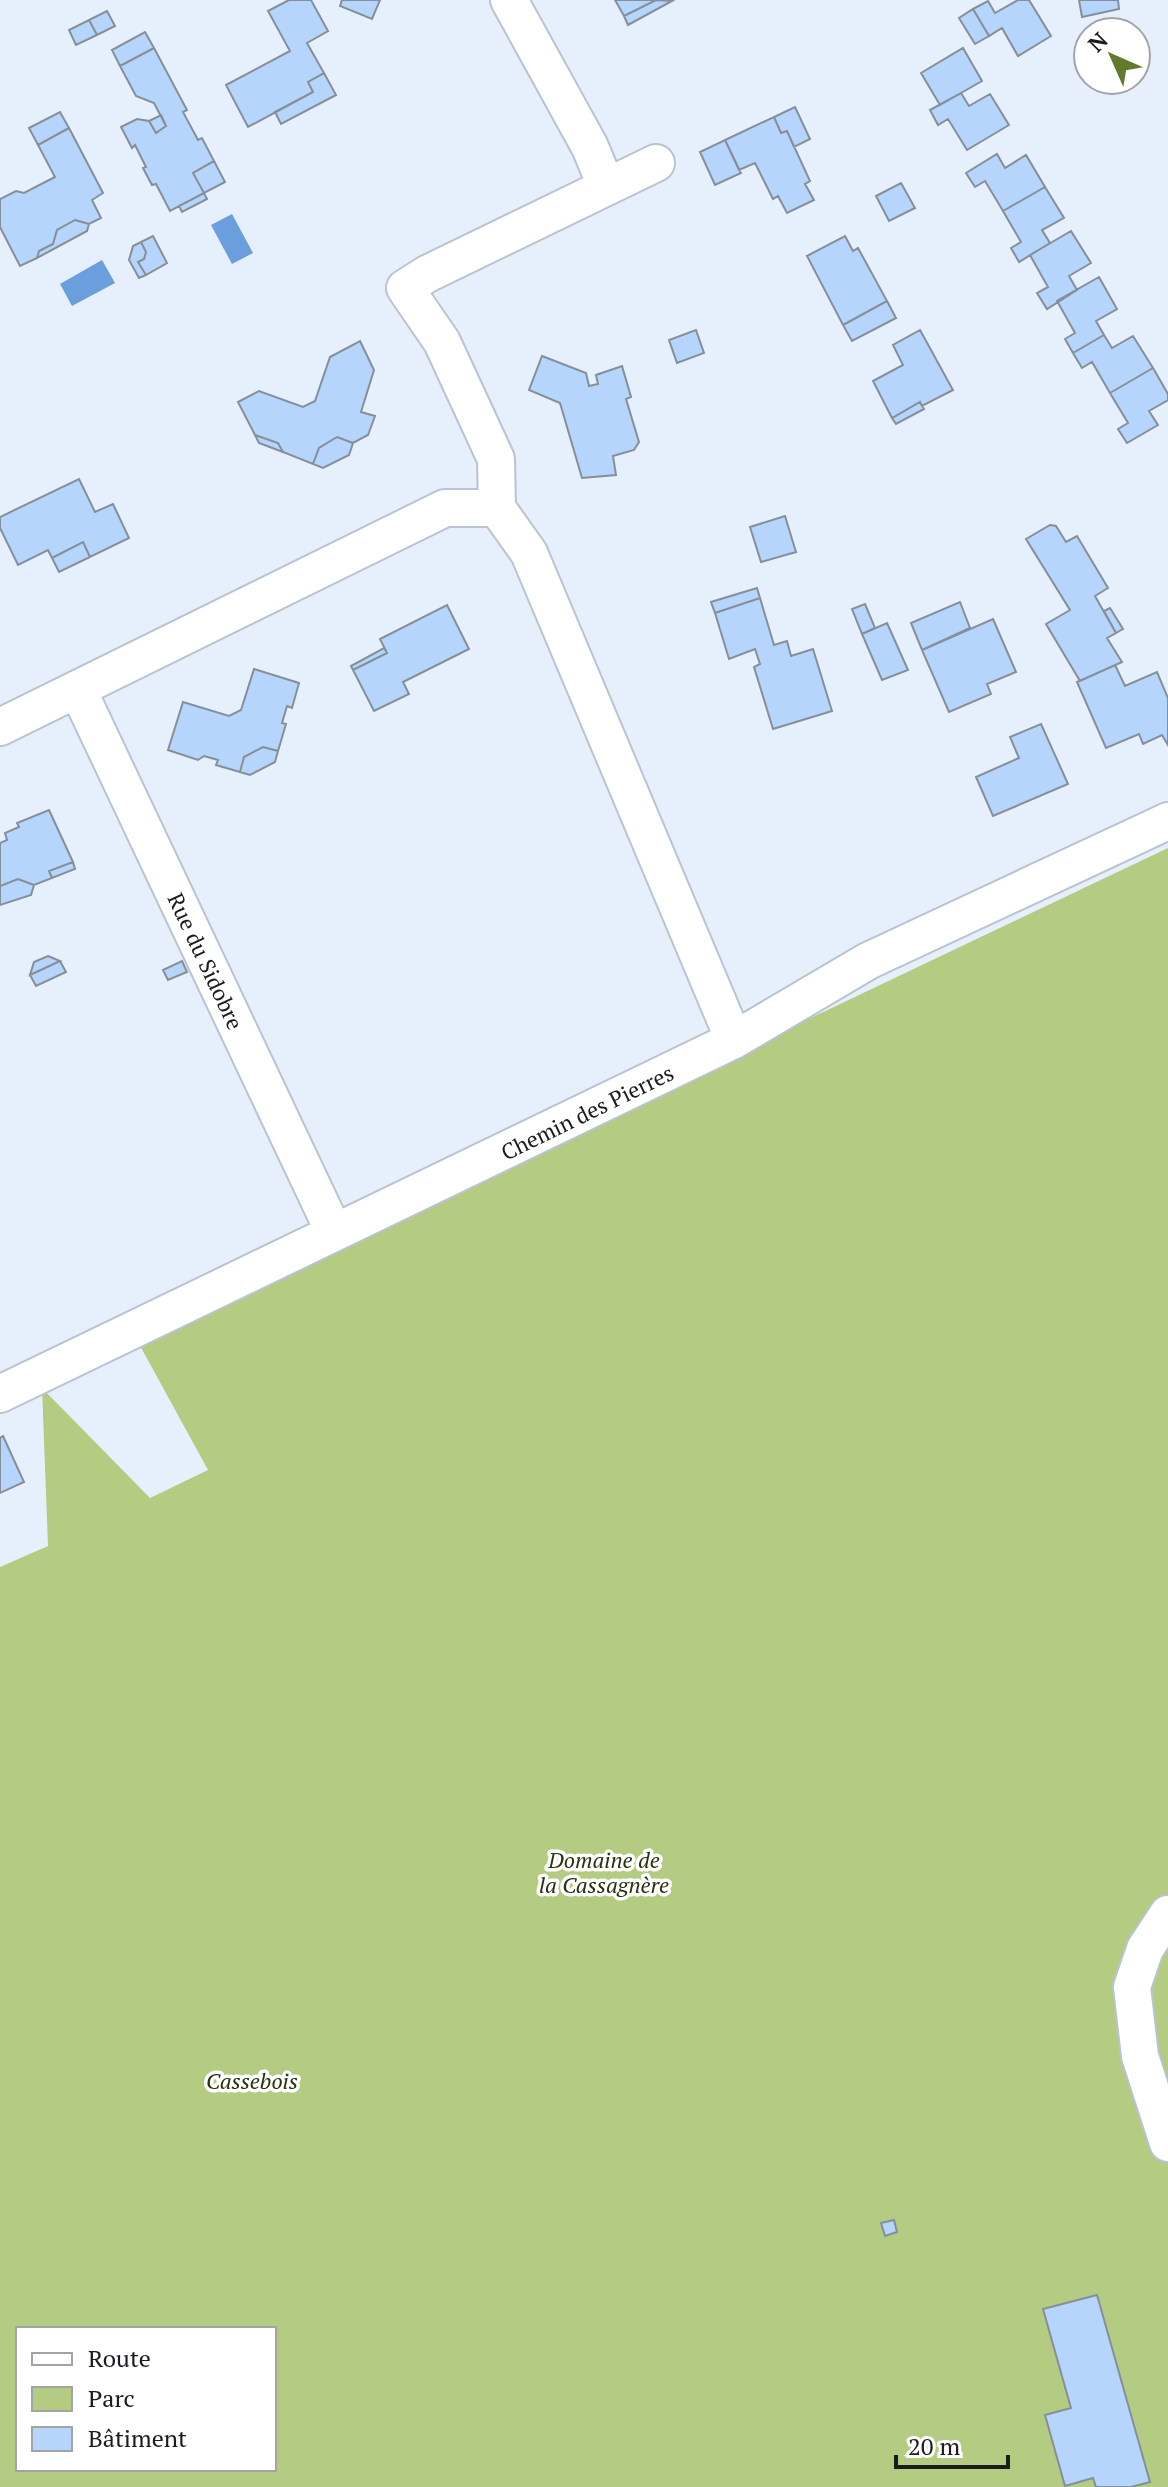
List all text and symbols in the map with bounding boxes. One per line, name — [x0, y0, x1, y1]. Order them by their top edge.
north arrow — [1072, 16, 1152, 96]
text: N — [1081, 25, 1114, 58]
street label: Rue du Sidobre — [162, 888, 250, 1034]
street label: Chemin des Pierres — [496, 1058, 678, 1166]
park label: Domaine de la Cassagnère — [539, 1845, 669, 1899]
park label: Cassebois — [206, 2066, 298, 2095]
legend — [16, 2327, 276, 2471]
text: Route — [88, 2342, 151, 2374]
text: Parc — [88, 2382, 135, 2414]
scale bar — [896, 2419, 1008, 2469]
text: Bâtiment — [88, 2422, 187, 2454]
text: 20 m — [908, 2430, 960, 2462]

